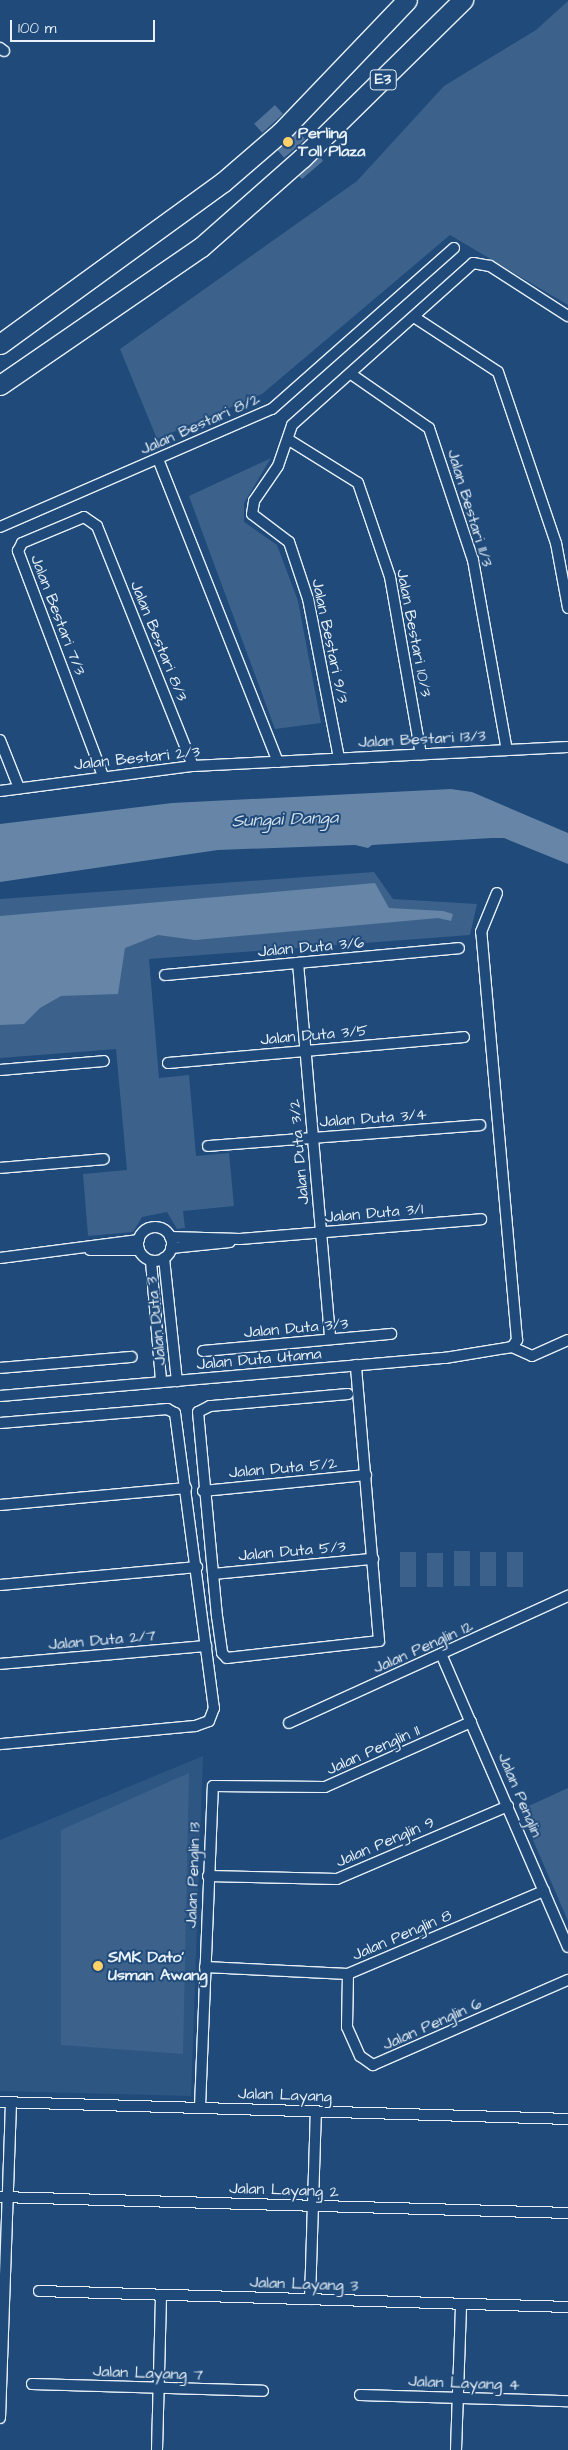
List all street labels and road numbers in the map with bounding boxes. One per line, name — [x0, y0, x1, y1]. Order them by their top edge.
road number: E3 — [369, 68, 397, 92]
street label: Jalan Bestari 8/2 — [137, 389, 263, 459]
street label: Jalan Bestari 11/3 — [443, 447, 497, 569]
street label: Jalan Bestari 7/3 — [26, 552, 90, 678]
street label: Jalan Bestari 10/3 — [392, 568, 436, 698]
street label: Jalan Bestari 9/3 — [307, 577, 353, 705]
street label: Jalan Bestari 8/3 — [126, 578, 192, 704]
street label: Jalan Bestari 13/3 — [358, 726, 486, 752]
street label: Jalan Bestari 2/3 — [73, 742, 201, 774]
street label: Jalan Duta 3/6 — [257, 933, 365, 961]
street label: Jalan Duta 3/5 — [259, 1021, 369, 1049]
street label: Jalan Duta 3/2 — [285, 1098, 313, 1206]
street label: Jalan Duta 3/4 — [319, 1105, 427, 1131]
street label: Jalan Duta 3/1 — [324, 1199, 424, 1227]
street label: Jalan Duta 3 — [142, 1276, 170, 1366]
street label: Jalan Duta 3/3 — [243, 1314, 349, 1342]
street label: Jalan Duta Utama — [196, 1344, 322, 1374]
street label: Jalan Duta 5/2 — [228, 1454, 338, 1482]
street label: Jalan Duta 5/3 — [237, 1537, 347, 1565]
street label: Jalan Penglin 12 — [370, 1616, 476, 1678]
street label: Jalan Duta 2/7 — [48, 1626, 156, 1654]
street label: Jalan Penglin 11 — [323, 1721, 423, 1779]
street label: Jalan Penglin — [494, 1750, 546, 1840]
street label: Jalan Penglin 9 — [333, 1813, 437, 1871]
street label: Jalan Penglin 13 — [182, 1822, 204, 1928]
street label: Jalan Penglin 8 — [349, 1905, 455, 1965]
street label: Jalan Penglin 6 — [380, 1994, 484, 2054]
street label: Jalan Layang — [238, 2084, 332, 2106]
street label: Jalan Layang 2 — [229, 2178, 339, 2202]
street label: Jalan Layang 3 — [249, 2273, 359, 2295]
street label: Jalan Layang 7 — [93, 2361, 203, 2385]
street label: Jalan Layang 4 — [408, 2371, 520, 2395]

